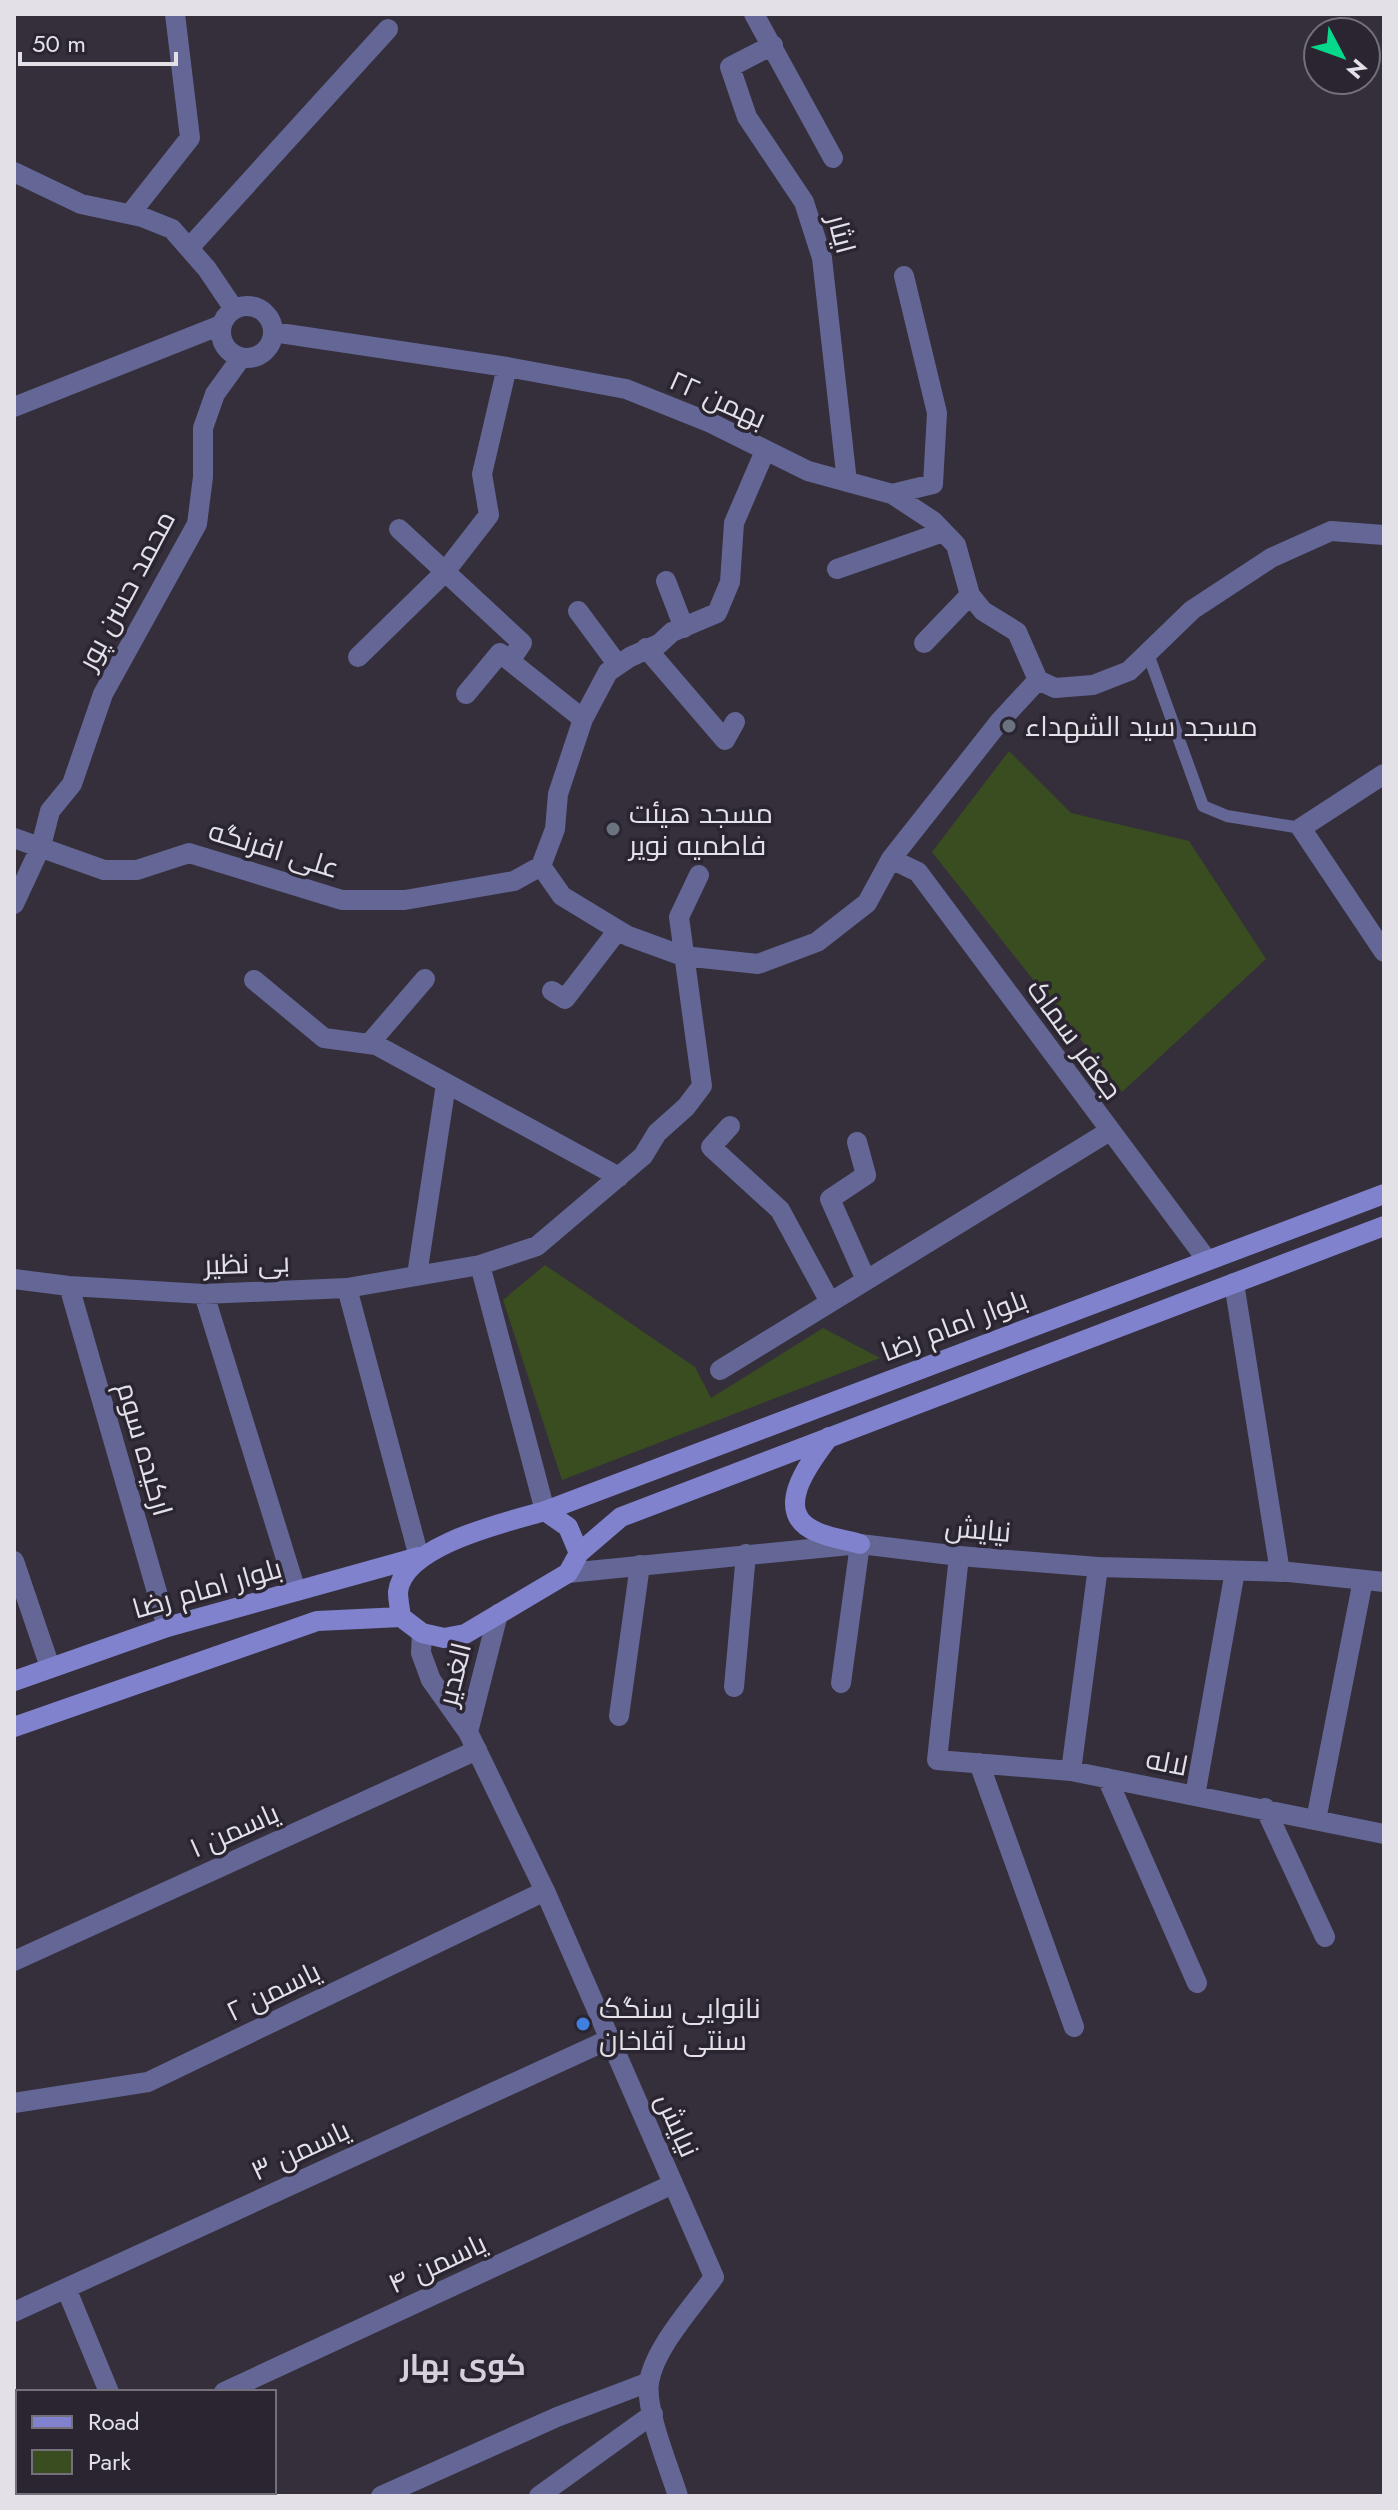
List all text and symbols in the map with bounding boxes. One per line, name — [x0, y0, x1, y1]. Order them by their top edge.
scale bar — [20, 16, 176, 66]
north arrow — [1302, 16, 1382, 96]
text: 50 m — [32, 26, 86, 61]
text: N — [1339, 52, 1375, 86]
street label: ایثار — [816, 208, 866, 258]
street label: ۲۲ بهمن — [663, 360, 773, 439]
street label: محمد حسن پور — [66, 503, 186, 679]
place label: مسجد سید الشهداء — [1025, 706, 1258, 747]
marker: مسجد سید الشهداء — [1000, 717, 1018, 735]
place label: مسجد هیئت فاطمیه نویر — [627, 793, 773, 866]
street label: علی افرنگه — [203, 810, 344, 889]
marker: مسجد هیئت فاطمیه نویر — [604, 820, 622, 838]
street label: جعفر سماک — [1017, 970, 1132, 1108]
street label: بی نظیر — [201, 1242, 291, 1286]
street label: بلوار امام رضا — [875, 1279, 1033, 1372]
street label: ارکیده سوم — [106, 1378, 183, 1521]
street label: نیایش — [943, 1506, 1013, 1553]
street label: بلوار امام رضا — [128, 1548, 287, 1629]
street label: الغدیر — [426, 1638, 482, 1712]
street label: لاله — [1142, 1738, 1191, 1787]
street label: یاسمن ۱ — [183, 1792, 286, 1868]
street label: یاسمن ۲ — [219, 1951, 328, 2032]
place label: نانوایی سنگک سنتی آقاخان — [599, 1988, 761, 2061]
marker: نانوایی سنگک سنتی آقاخان — [574, 2015, 592, 2033]
street label: نیایش — [645, 2087, 710, 2164]
street label: یاسمن ۳ — [244, 2110, 357, 2191]
street label: یاسمن ۴ — [381, 2223, 494, 2304]
district label: کوی بهار — [399, 2343, 526, 2386]
legend — [16, 2390, 276, 2494]
text: Road — [88, 2404, 140, 2439]
text: Park — [88, 2444, 131, 2479]

